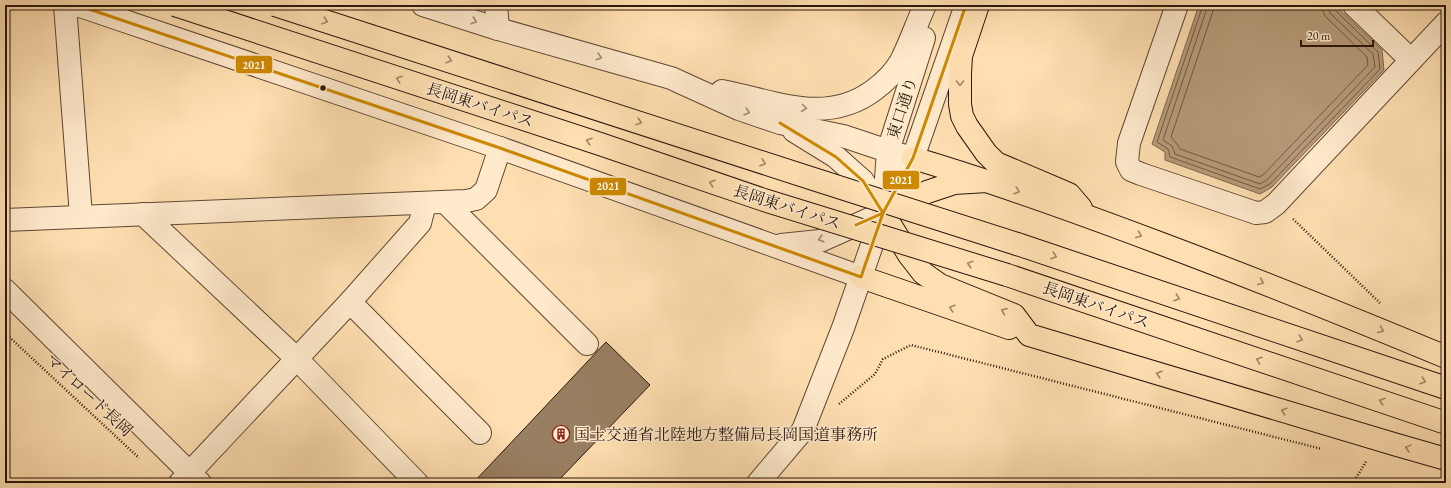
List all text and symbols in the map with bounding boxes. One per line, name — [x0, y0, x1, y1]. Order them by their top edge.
one-way arrow — [322, 16, 329, 25]
one-way arrow — [470, 16, 477, 25]
scale bar — [1301, 22, 1373, 48]
text: 20 m — [1307, 28, 1331, 44]
one-way arrow — [595, 52, 602, 61]
line badge: 2021 — [235, 55, 273, 74]
one-way arrow — [445, 55, 452, 64]
text: 2021 — [242, 58, 266, 72]
street label: 東口通り — [882, 74, 922, 142]
one-way arrow — [396, 75, 403, 84]
street label: 長岡東バイパス — [424, 78, 536, 132]
one-way arrow — [956, 80, 964, 86]
unlabelled marker — [318, 83, 328, 93]
one-way arrow — [801, 104, 807, 113]
one-way arrow — [743, 107, 750, 116]
one-way arrow — [636, 117, 643, 126]
one-way arrow — [586, 137, 593, 146]
one-way arrow — [759, 158, 766, 167]
line badge: 2021 — [882, 170, 920, 190]
text: 2021 — [889, 173, 913, 187]
line badge: 2021 — [589, 177, 627, 196]
text: 2021 — [596, 179, 620, 193]
one-way arrow — [709, 179, 716, 188]
street label: 長岡東バイパス — [731, 180, 843, 234]
one-way arrow — [1013, 187, 1020, 195]
one-way arrow — [1136, 230, 1143, 239]
one-way arrow — [818, 234, 825, 243]
one-way arrow — [1050, 252, 1057, 260]
one-way arrow — [966, 260, 973, 269]
street label: 長岡東バイパス — [1040, 277, 1152, 333]
one-way arrow — [1257, 277, 1264, 285]
one-way arrow — [1173, 293, 1180, 302]
one-way arrow — [949, 305, 956, 313]
one-way arrow — [1000, 307, 1007, 315]
one-way arrow — [1378, 326, 1385, 334]
one-way arrow — [1296, 335, 1303, 343]
street label: マイロード長岡 — [41, 349, 137, 441]
one-way arrow — [1256, 356, 1263, 365]
one-way arrow — [1156, 370, 1163, 379]
one-way arrow — [1420, 376, 1427, 385]
one-way arrow — [1379, 398, 1386, 406]
one-way arrow — [1281, 407, 1288, 416]
building icon: 国土交通省北陸地方整備局長岡国道事務所 — [551, 424, 571, 444]
place label: 国土交通省北陸地方整備局長岡国道事務所 — [574, 424, 878, 445]
one-way arrow — [1405, 445, 1412, 453]

